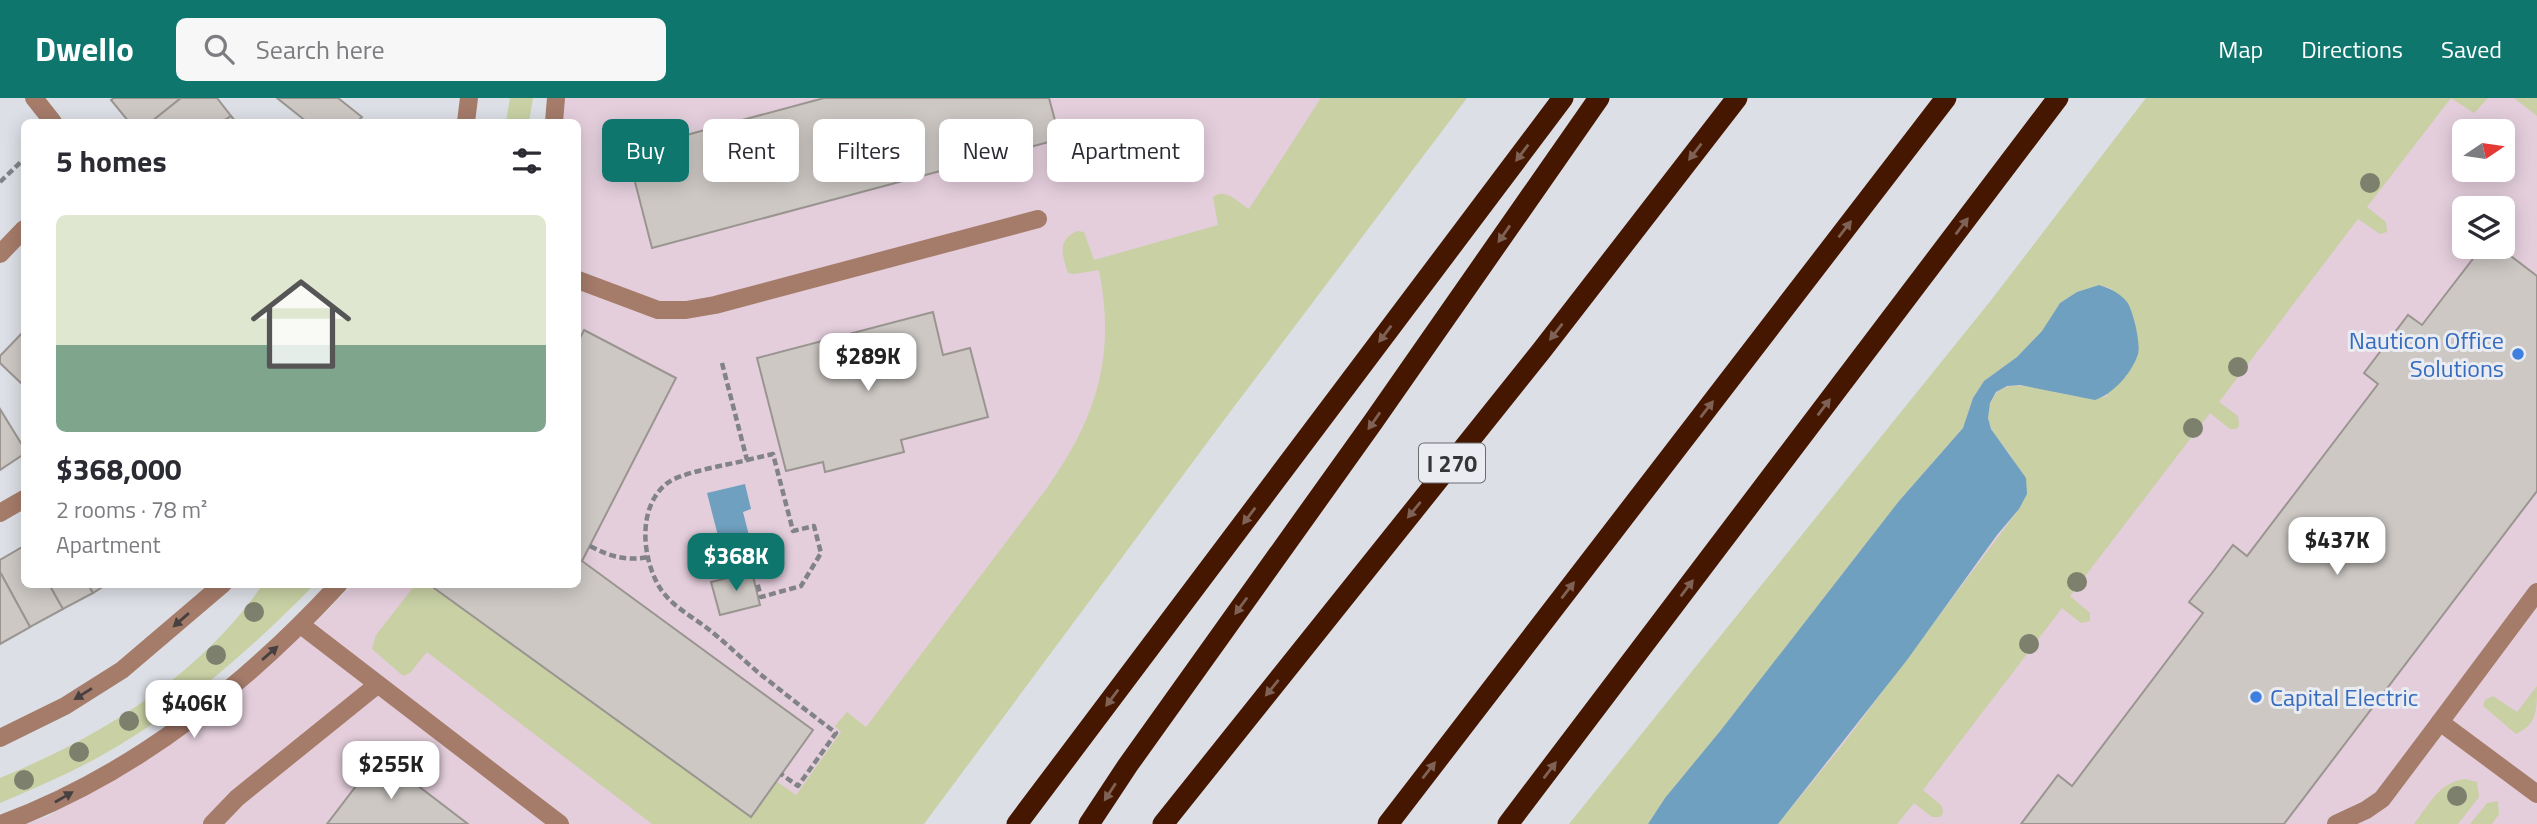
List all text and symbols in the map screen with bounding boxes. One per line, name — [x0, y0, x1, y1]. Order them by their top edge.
search box — [176, 18, 666, 81]
text: Dwello — [35, 24, 134, 74]
icon: search — [200, 30, 238, 68]
text: Search here — [256, 30, 385, 69]
text: Map — [2218, 31, 2263, 67]
text: Directions — [2301, 31, 2403, 67]
text: Saved — [2441, 31, 2502, 67]
chip: Buy — [602, 119, 689, 182]
chip: Rent — [703, 119, 799, 182]
chip: Filters — [813, 119, 925, 182]
chip: New — [939, 119, 1033, 182]
chip: Apartment — [1047, 119, 1204, 182]
north arrow — [2452, 119, 2515, 182]
map controls — [2452, 119, 2515, 259]
text: 5 homes — [56, 138, 167, 184]
icon: filters — [508, 142, 546, 180]
one-way arrow — [1515, 143, 1529, 162]
one-way arrow — [1689, 143, 1703, 161]
button: layers — [2452, 196, 2515, 259]
one-way arrow — [1954, 217, 1969, 235]
one-way arrow — [1838, 220, 1852, 238]
one-way arrow — [1497, 225, 1511, 243]
icon: home — [238, 261, 364, 387]
place label: Nauticon Office Solutions — [2349, 322, 2504, 386]
one-way arrow — [1549, 323, 1564, 341]
one-way arrow — [1378, 325, 1393, 343]
pin: $289K — [819, 334, 917, 393]
text: $289K — [835, 338, 901, 373]
marker: Nauticon Office Solutions — [2510, 346, 2526, 362]
one-way arrow — [1817, 398, 1831, 416]
one-way arrow — [1699, 401, 1714, 419]
one-way arrow — [1367, 412, 1381, 430]
road number: I 270 — [1419, 444, 1485, 482]
text: $368,000 — [56, 446, 182, 492]
text: 2 rooms · 78 m² — [56, 492, 207, 527]
one-way arrow — [1407, 501, 1422, 519]
one-way arrow — [1242, 507, 1256, 525]
pin: $437K — [2288, 518, 2386, 577]
text: $437K — [2304, 522, 2370, 557]
text: Apartment — [56, 527, 161, 562]
pin: $368K — [687, 533, 785, 593]
text: $368K — [703, 538, 769, 573]
one-way arrow — [1680, 579, 1694, 598]
one-way arrow — [1561, 581, 1576, 599]
one-way arrow — [1235, 597, 1249, 615]
one-way arrow — [173, 612, 190, 627]
one-way arrow — [261, 646, 278, 661]
one-way arrow — [1265, 679, 1280, 696]
place label: Capital Electric — [2270, 679, 2418, 715]
pin: $406K — [145, 680, 243, 740]
text: $406K — [161, 685, 227, 720]
one-way arrow — [74, 688, 93, 701]
one-way arrow — [1105, 689, 1119, 707]
marker: Capital Electric — [2248, 689, 2264, 705]
pin: $255K — [342, 742, 440, 801]
text: $255K — [358, 746, 424, 781]
one-way arrow — [1422, 761, 1436, 779]
one-way arrow — [1542, 761, 1557, 779]
one-way arrow — [1104, 782, 1117, 801]
one-way arrow — [54, 791, 73, 803]

